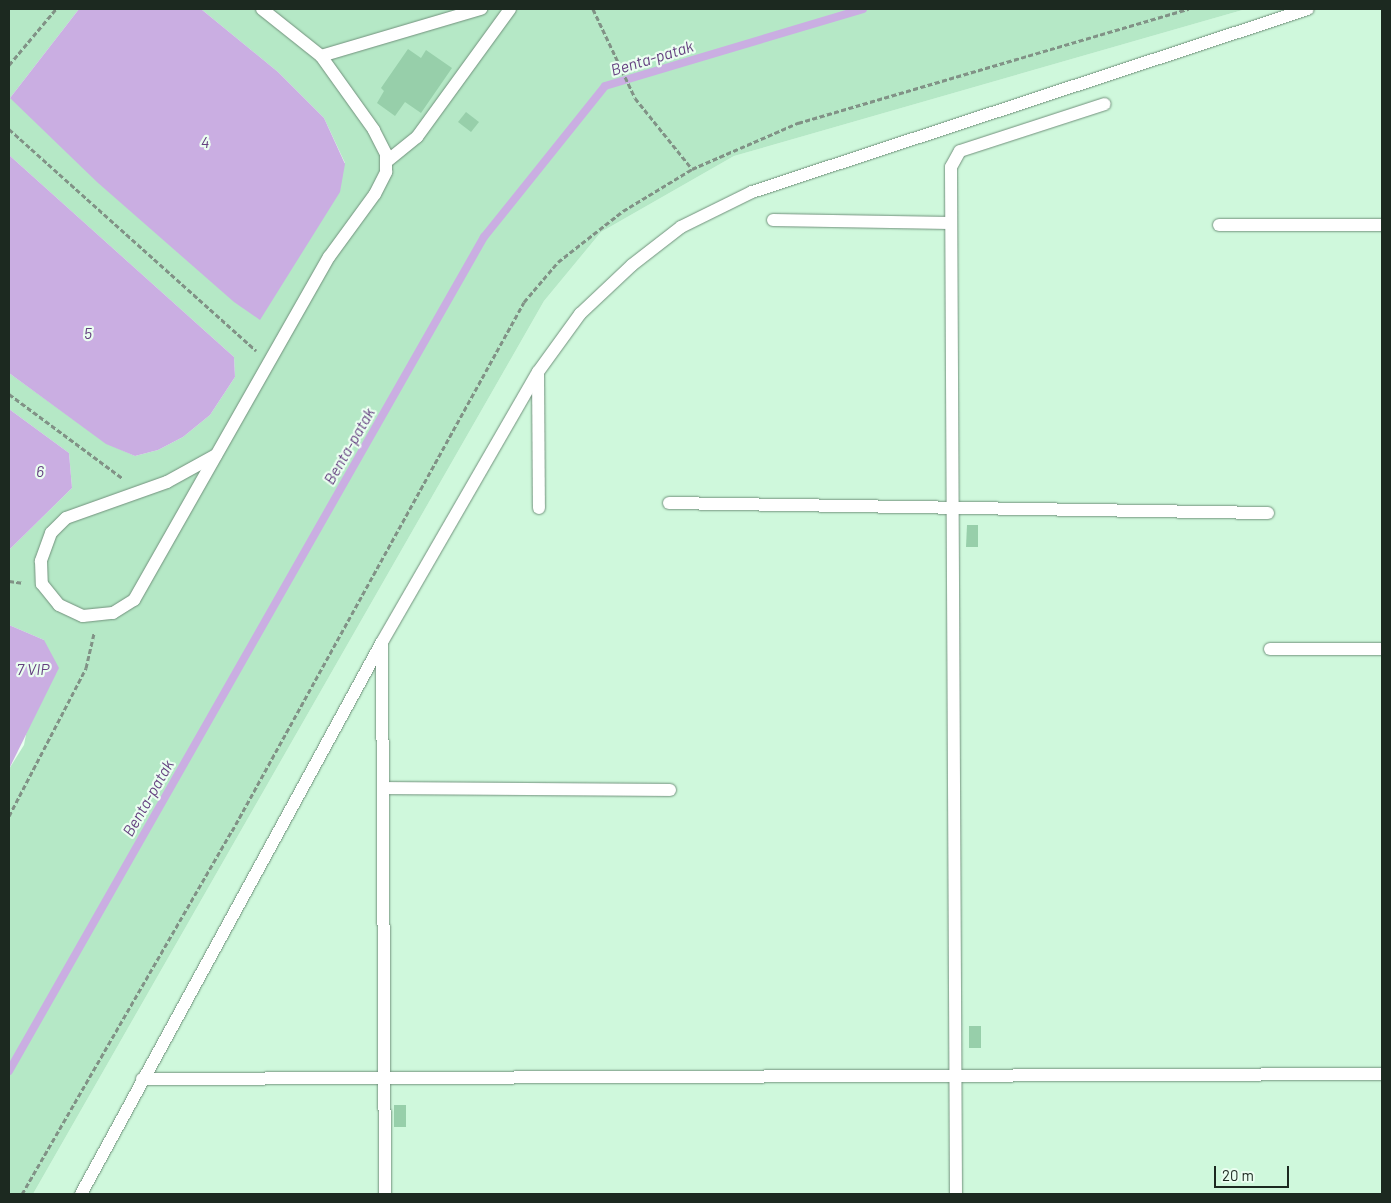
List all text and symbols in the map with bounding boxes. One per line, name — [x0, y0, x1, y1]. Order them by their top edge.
water label: Benta-patak — [608, 36, 696, 80]
water label: 4 — [201, 132, 209, 152]
water label: 5 — [84, 323, 92, 343]
water label: Benta-patak — [319, 404, 379, 488]
water label: 6 — [36, 461, 44, 481]
water label: 7 VIP — [17, 659, 49, 679]
water label: Benta-patak — [118, 756, 178, 840]
scale bar — [1216, 1156, 1291, 1188]
text: 20 m — [1222, 1166, 1254, 1184]

